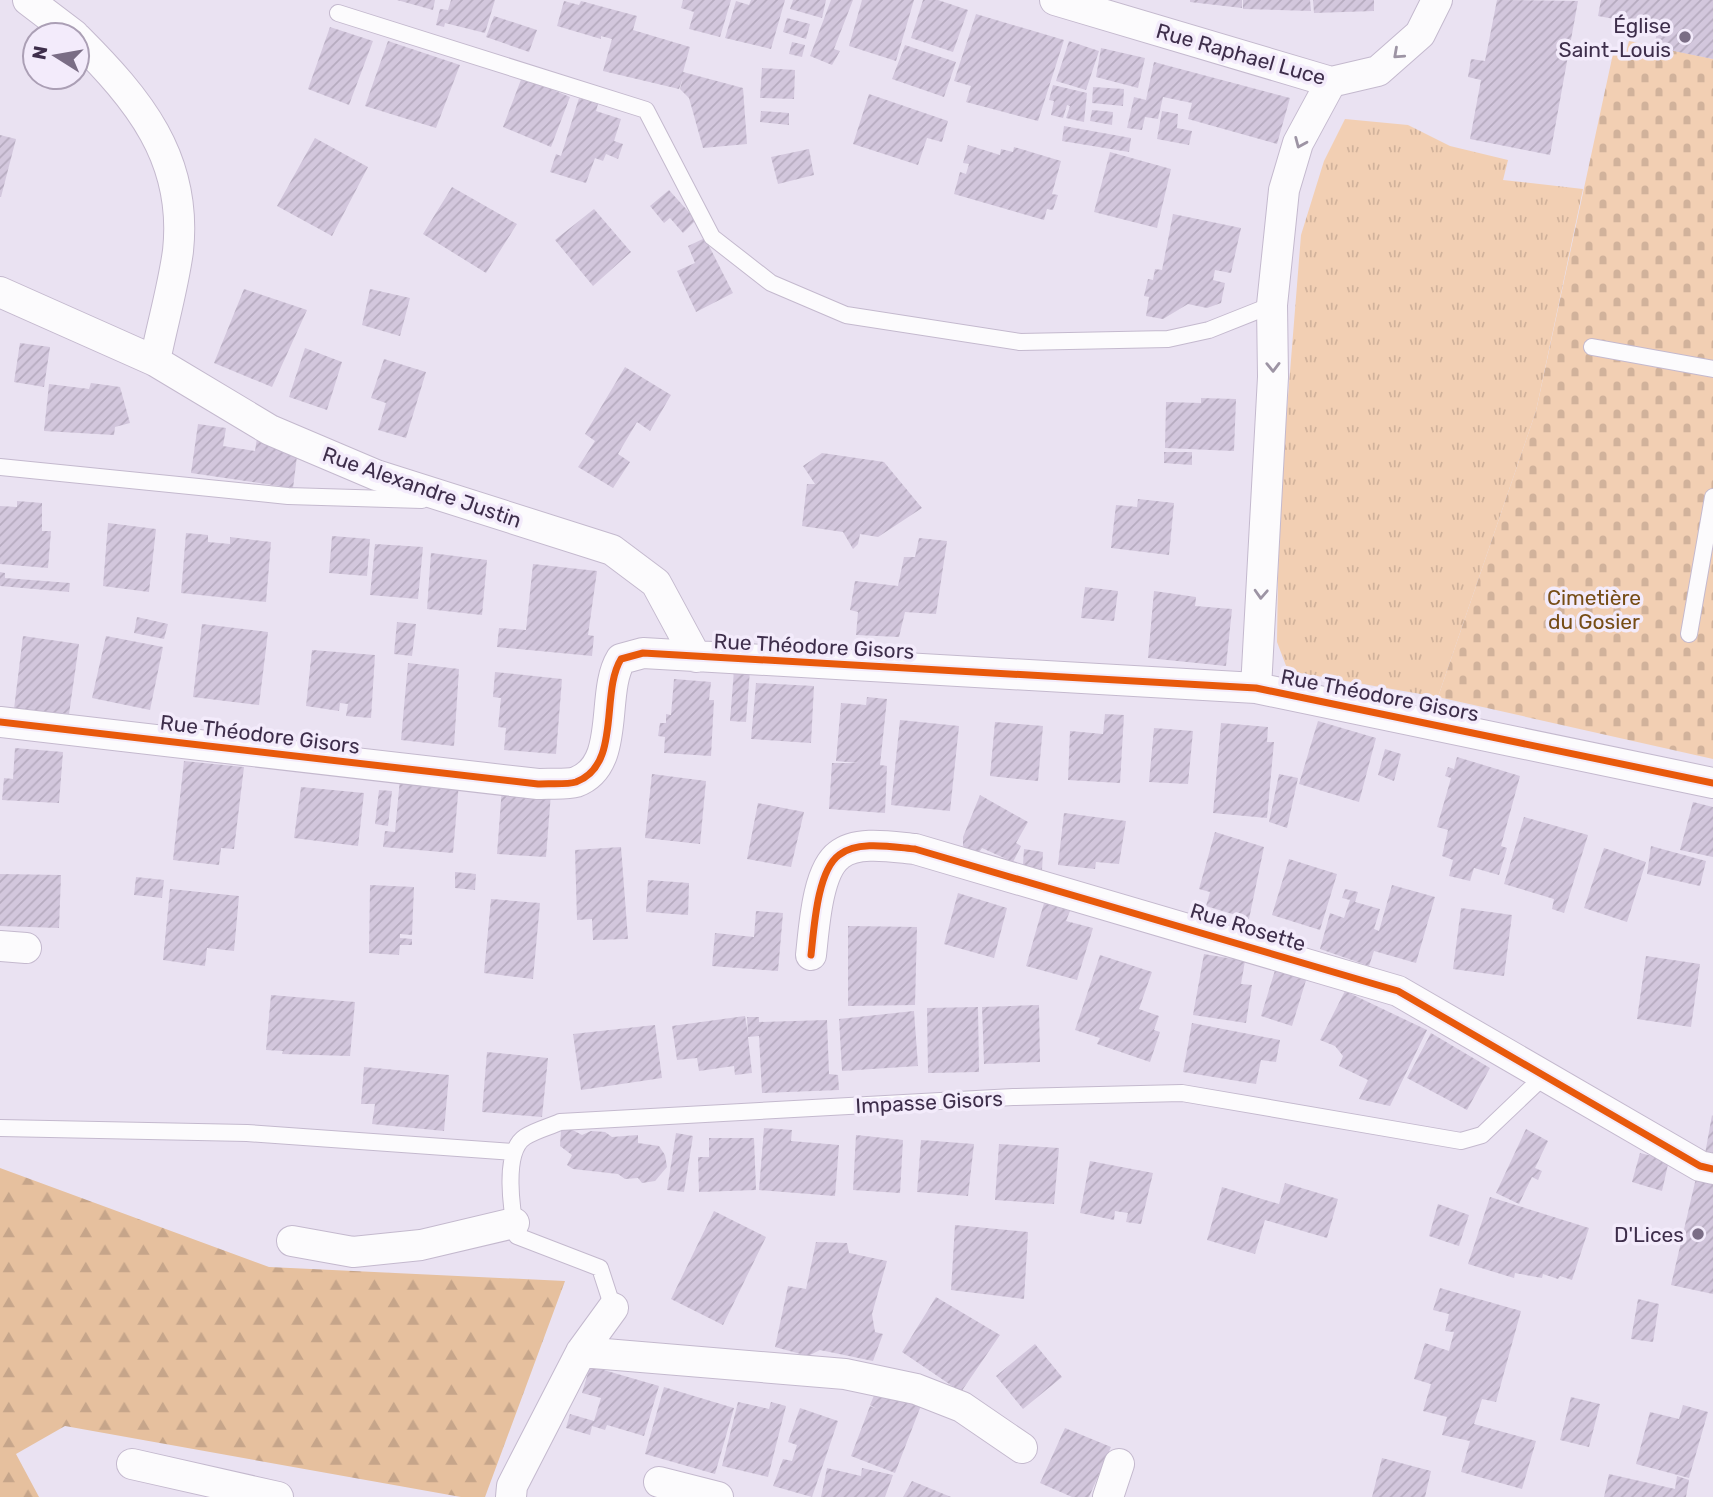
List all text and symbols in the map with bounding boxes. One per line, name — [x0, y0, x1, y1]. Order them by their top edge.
place label: Église Saint-Louis — [1559, 13, 1671, 62]
street label: Rue Raphael Luce — [1153, 18, 1329, 90]
north arrow — [21, 21, 91, 91]
marker: Église Saint-Louis — [1677, 29, 1693, 45]
text: N — [27, 44, 52, 62]
one-way arrow — [1393, 46, 1406, 59]
one-way arrow — [1294, 136, 1308, 148]
one-way arrow — [1265, 362, 1281, 373]
street label: Rue Alexandre Justin — [319, 441, 525, 533]
park label: Cimetière du Gosier — [1547, 585, 1641, 634]
one-way arrow — [1254, 589, 1269, 600]
street label: Rue Théodore Gisors — [713, 628, 915, 664]
street label: Rue Théodore Gisors — [1279, 664, 1481, 726]
street label: Rue Théodore Gisors — [159, 709, 361, 759]
street label: Rue Rosette — [1187, 898, 1309, 956]
street label: Impasse Gisors — [855, 1086, 1003, 1118]
place label: D'Lices — [1614, 1222, 1684, 1247]
marker: D'Lices — [1690, 1226, 1706, 1242]

